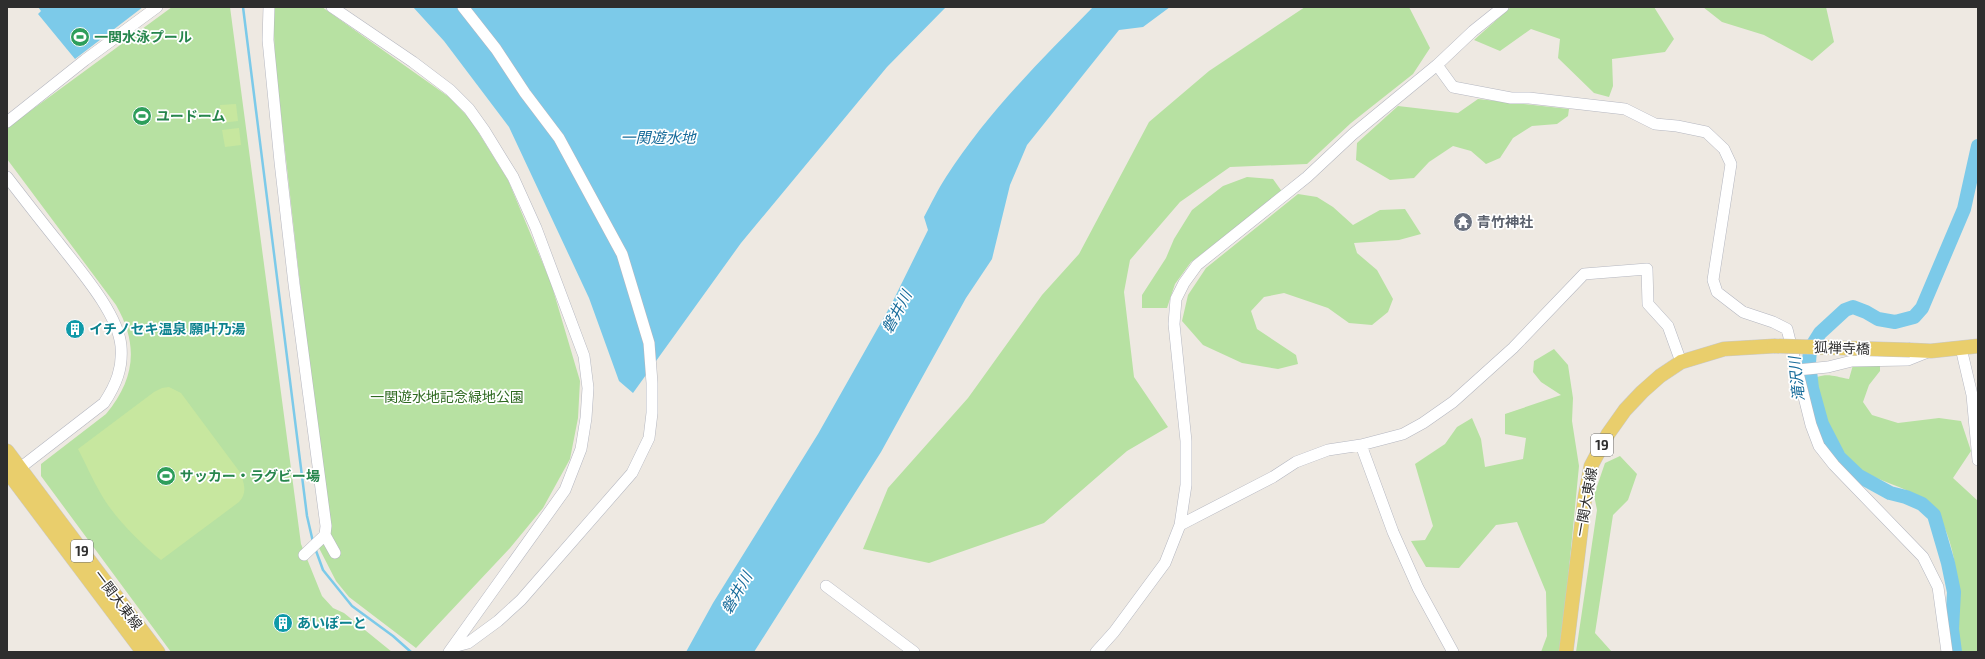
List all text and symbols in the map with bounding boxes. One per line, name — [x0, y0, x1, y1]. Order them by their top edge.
sports icon: 一関水泳プール — [69, 26, 91, 48]
place label: 一関水泳プール — [94, 28, 192, 45]
sports icon: ユードーム — [131, 105, 153, 127]
place label: ユードーム — [156, 107, 226, 124]
water label: 一関遊水地 — [620, 128, 697, 146]
temple icon: 青竹神社 — [1452, 211, 1474, 233]
place label: 青竹神社 — [1477, 213, 1533, 230]
water label: 磐井川 — [878, 286, 916, 336]
building icon: イチノセキ温泉 願叶乃湯 — [64, 318, 86, 340]
place label: イチノセキ温泉 願叶乃湯 — [89, 320, 246, 337]
street label: 狐禅寺橋 — [1814, 338, 1870, 357]
water label: 滝沢川 — [1784, 354, 1807, 402]
park label: 一関遊水地記念緑地公園 — [370, 388, 524, 405]
road number: 19 — [1591, 434, 1613, 456]
sports icon: サッカー・ラグビー場 — [155, 465, 177, 487]
street label: 一関大東線 — [1571, 466, 1600, 538]
place label: サッカー・ラグビー場 — [180, 467, 320, 484]
road number: 19 — [71, 540, 93, 562]
street label: 一関大東線 — [91, 567, 146, 633]
water label: 磐井川 — [717, 567, 756, 616]
building icon: あいぽーと — [272, 612, 294, 634]
place label: あいぽーと — [297, 614, 367, 631]

